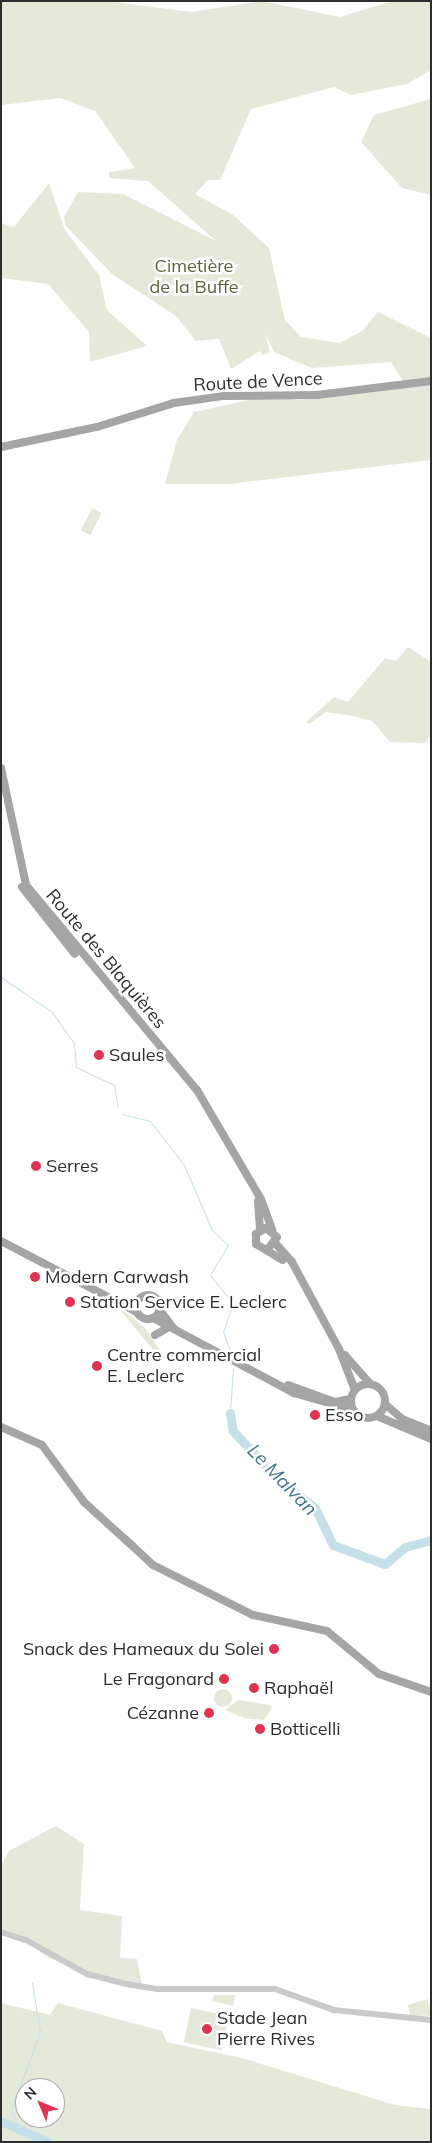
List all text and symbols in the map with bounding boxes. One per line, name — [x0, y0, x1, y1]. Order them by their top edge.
park label: Cimetière de la Buffe — [149, 256, 239, 298]
street label: Route de Vence — [193, 368, 323, 396]
street label: Route des Blaquières — [41, 885, 171, 1033]
place label: Saules — [109, 1044, 164, 1066]
marker: Saules — [93, 1049, 105, 1061]
place label: Serres — [46, 1155, 99, 1177]
marker: Serres — [30, 1160, 42, 1172]
place label: Modern Carwash — [45, 1266, 189, 1288]
marker: Modern Carwash — [29, 1271, 41, 1283]
place label: Station Service E. Leclerc — [80, 1291, 287, 1313]
marker: Station Service E. Leclerc — [64, 1296, 76, 1308]
place label: Centre commercial E. Leclerc — [107, 1345, 261, 1388]
marker: Centre commercial E. Leclerc — [91, 1360, 103, 1372]
place label: Esso — [325, 1404, 364, 1426]
marker: Esso — [309, 1409, 321, 1421]
water label: Le Malvan — [242, 1440, 322, 1520]
place label: Snack des Hameaux du Solei — [23, 1638, 264, 1660]
marker: Snack des Hameaux du Solei — [268, 1643, 280, 1655]
place label: Le Fragonard — [103, 1668, 214, 1690]
marker: Le Fragonard — [218, 1673, 230, 1685]
place label: Raphaël — [264, 1677, 333, 1699]
marker: Raphaël — [248, 1682, 260, 1694]
place label: Cézanne — [127, 1702, 199, 1724]
marker: Cézanne — [203, 1707, 215, 1719]
place label: Botticelli — [270, 1718, 340, 1740]
marker: Botticelli — [254, 1723, 266, 1735]
place label: Stade Jean Pierre Rives — [217, 2008, 315, 2050]
marker: Stade Jean Pierre Rives — [201, 2023, 213, 2035]
north arrow — [15, 2078, 65, 2128]
text: N — [20, 2083, 40, 2103]

